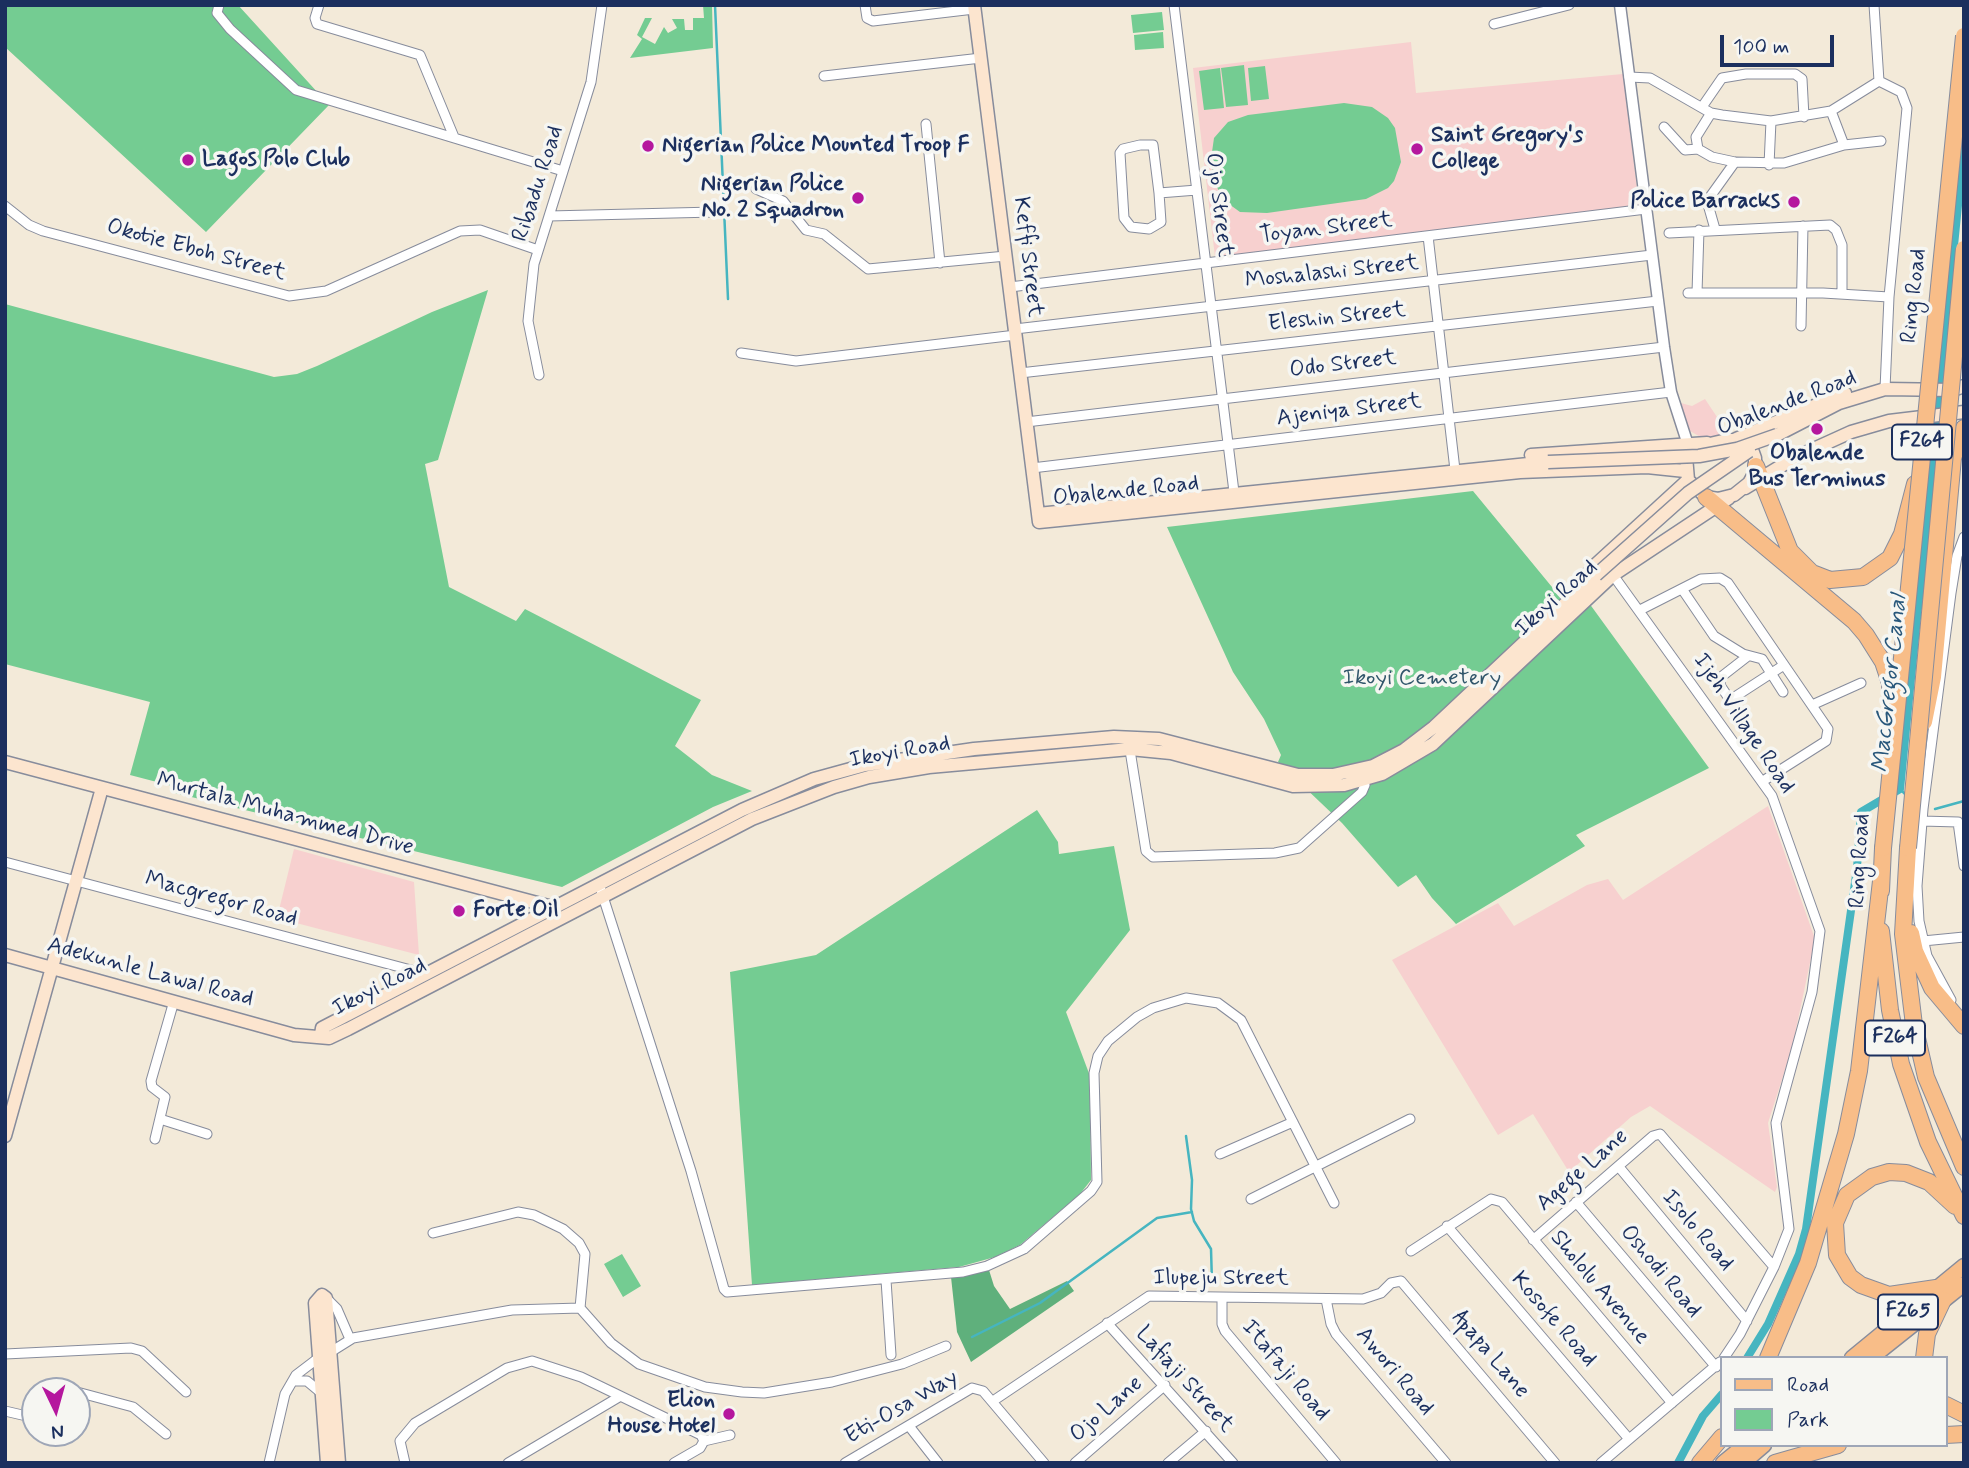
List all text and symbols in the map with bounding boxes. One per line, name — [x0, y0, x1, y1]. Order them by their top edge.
scale bar — [1724, 21, 1838, 65]
text: 100 m — [1733, 33, 1789, 61]
place label: Saint Gregory's College — [1431, 122, 1583, 176]
street label: Ribadu Road — [507, 123, 571, 245]
place label: Nigerian Police Mounted Troop F — [662, 132, 970, 160]
marker: Nigerian Police Mounted Troop F — [640, 138, 656, 154]
marker: Saint Gregory's College — [1409, 141, 1425, 157]
place label: Lagos Polo Club — [202, 146, 350, 174]
street label: Ojo Street — [1198, 151, 1238, 259]
marker: Lagos Polo Club — [180, 152, 196, 168]
place label: Nigerian Police No. 2 Squadron — [701, 171, 844, 225]
place label: Police Barracks — [1630, 188, 1780, 216]
marker: Nigerian Police No. 2 Squadron — [850, 190, 866, 206]
marker: Police Barracks — [1786, 194, 1802, 210]
street label: Keffi Street — [1006, 195, 1048, 319]
street label: Toyan Street — [1258, 207, 1394, 251]
street label: Okotie Eboh Street — [103, 214, 289, 288]
street label: Ring Road — [1896, 247, 1934, 345]
street label: Moshalashi Street — [1244, 250, 1420, 296]
street label: Eleshin Street — [1267, 297, 1407, 339]
street label: Odo Street — [1288, 345, 1398, 385]
street label: Obalende Road — [1714, 365, 1860, 443]
street label: Ajeniya Street — [1275, 388, 1423, 434]
marker: Obalende Bus Terminus — [1809, 421, 1825, 437]
road number: F264 — [1892, 424, 1952, 460]
place label: Obalende Bus Terminus — [1748, 440, 1886, 494]
street label: Obalende Road — [1052, 471, 1200, 513]
street label: Ikoyi Road — [1510, 555, 1604, 643]
water label: MacGregor Canal — [1867, 594, 1915, 774]
street label: Ijeh Village Road — [1686, 649, 1800, 799]
park label: Ikoyi Cemetery — [1343, 665, 1501, 693]
street label: Ikoyi Road — [847, 731, 953, 775]
street label: Murtala Muhammed Drive — [154, 767, 416, 863]
street label: Ring Road — [1845, 813, 1877, 909]
street label: Macgregor Road — [142, 866, 300, 934]
place label: Forte Oil — [473, 897, 559, 925]
marker: Forte Oil — [451, 903, 467, 919]
street label: Adekunle Lawal Road — [44, 932, 256, 1014]
street label: Ikoyi Road — [328, 953, 432, 1023]
road number: F264 — [1865, 1020, 1925, 1056]
street label: Agege Lane — [1531, 1124, 1635, 1218]
street label: Isolo Road — [1655, 1185, 1739, 1277]
street label: Oshodi Road — [1613, 1220, 1707, 1324]
street label: Shololu Avenue — [1543, 1225, 1655, 1351]
street label: Ilupeju Street — [1153, 1265, 1289, 1293]
street label: Kosofe Road — [1504, 1267, 1602, 1373]
road number: F265 — [1878, 1294, 1938, 1330]
street label: Apapa Lane — [1445, 1305, 1535, 1405]
street label: Itafaji Road — [1235, 1315, 1335, 1427]
street label: Lafiaji Street — [1129, 1321, 1239, 1439]
street label: Awori Road — [1349, 1322, 1439, 1422]
legend — [1720, 1356, 1948, 1447]
street label: Eti-Osa Way — [840, 1365, 964, 1451]
street label: Ojo Lane — [1065, 1371, 1149, 1449]
text: Road — [1787, 1371, 1829, 1399]
north arrow — [21, 1377, 91, 1447]
place label: Elion House Hotel — [608, 1387, 715, 1441]
marker: Elion House Hotel — [721, 1406, 737, 1422]
text: Park — [1787, 1406, 1829, 1434]
text: N — [50, 1418, 65, 1444]

